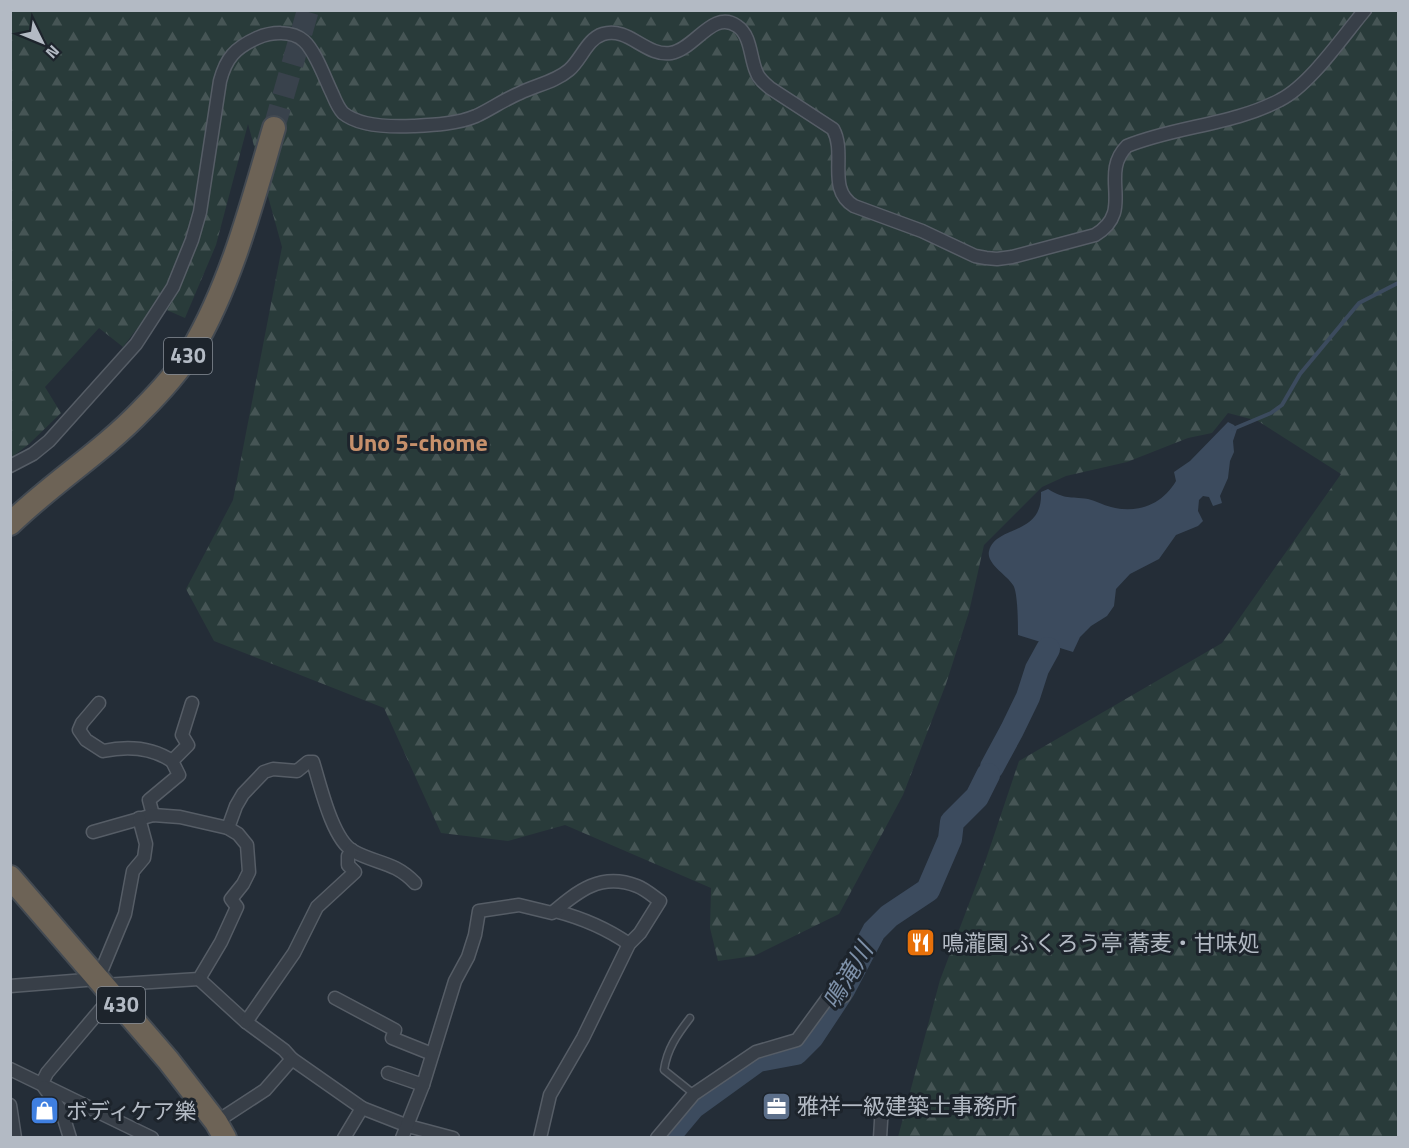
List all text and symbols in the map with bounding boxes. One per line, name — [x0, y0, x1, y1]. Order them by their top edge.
north arrow — [12, 12, 72, 72]
text: N — [40, 40, 66, 64]
road number: 430 — [164, 338, 212, 374]
district label: Uno 5-chome — [348, 424, 488, 460]
place label: 鳴瀧園 ふくろう亭 蕎麦・甘味処 — [942, 926, 1260, 960]
restaurant icon: 鳴瀧園 ふくろう亭 蕎麦・甘味処 — [905, 927, 937, 959]
water label: 鳴滝川 — [813, 933, 883, 1016]
road number: 430 — [97, 987, 145, 1023]
place label: 雅祥一級建築士事務所 — [797, 1089, 1017, 1123]
office icon: 雅祥一級建築士事務所 — [760, 1090, 792, 1122]
place label: ボディケア樂 — [66, 1094, 196, 1128]
shop icon: ボディケア樂 — [29, 1095, 61, 1127]

